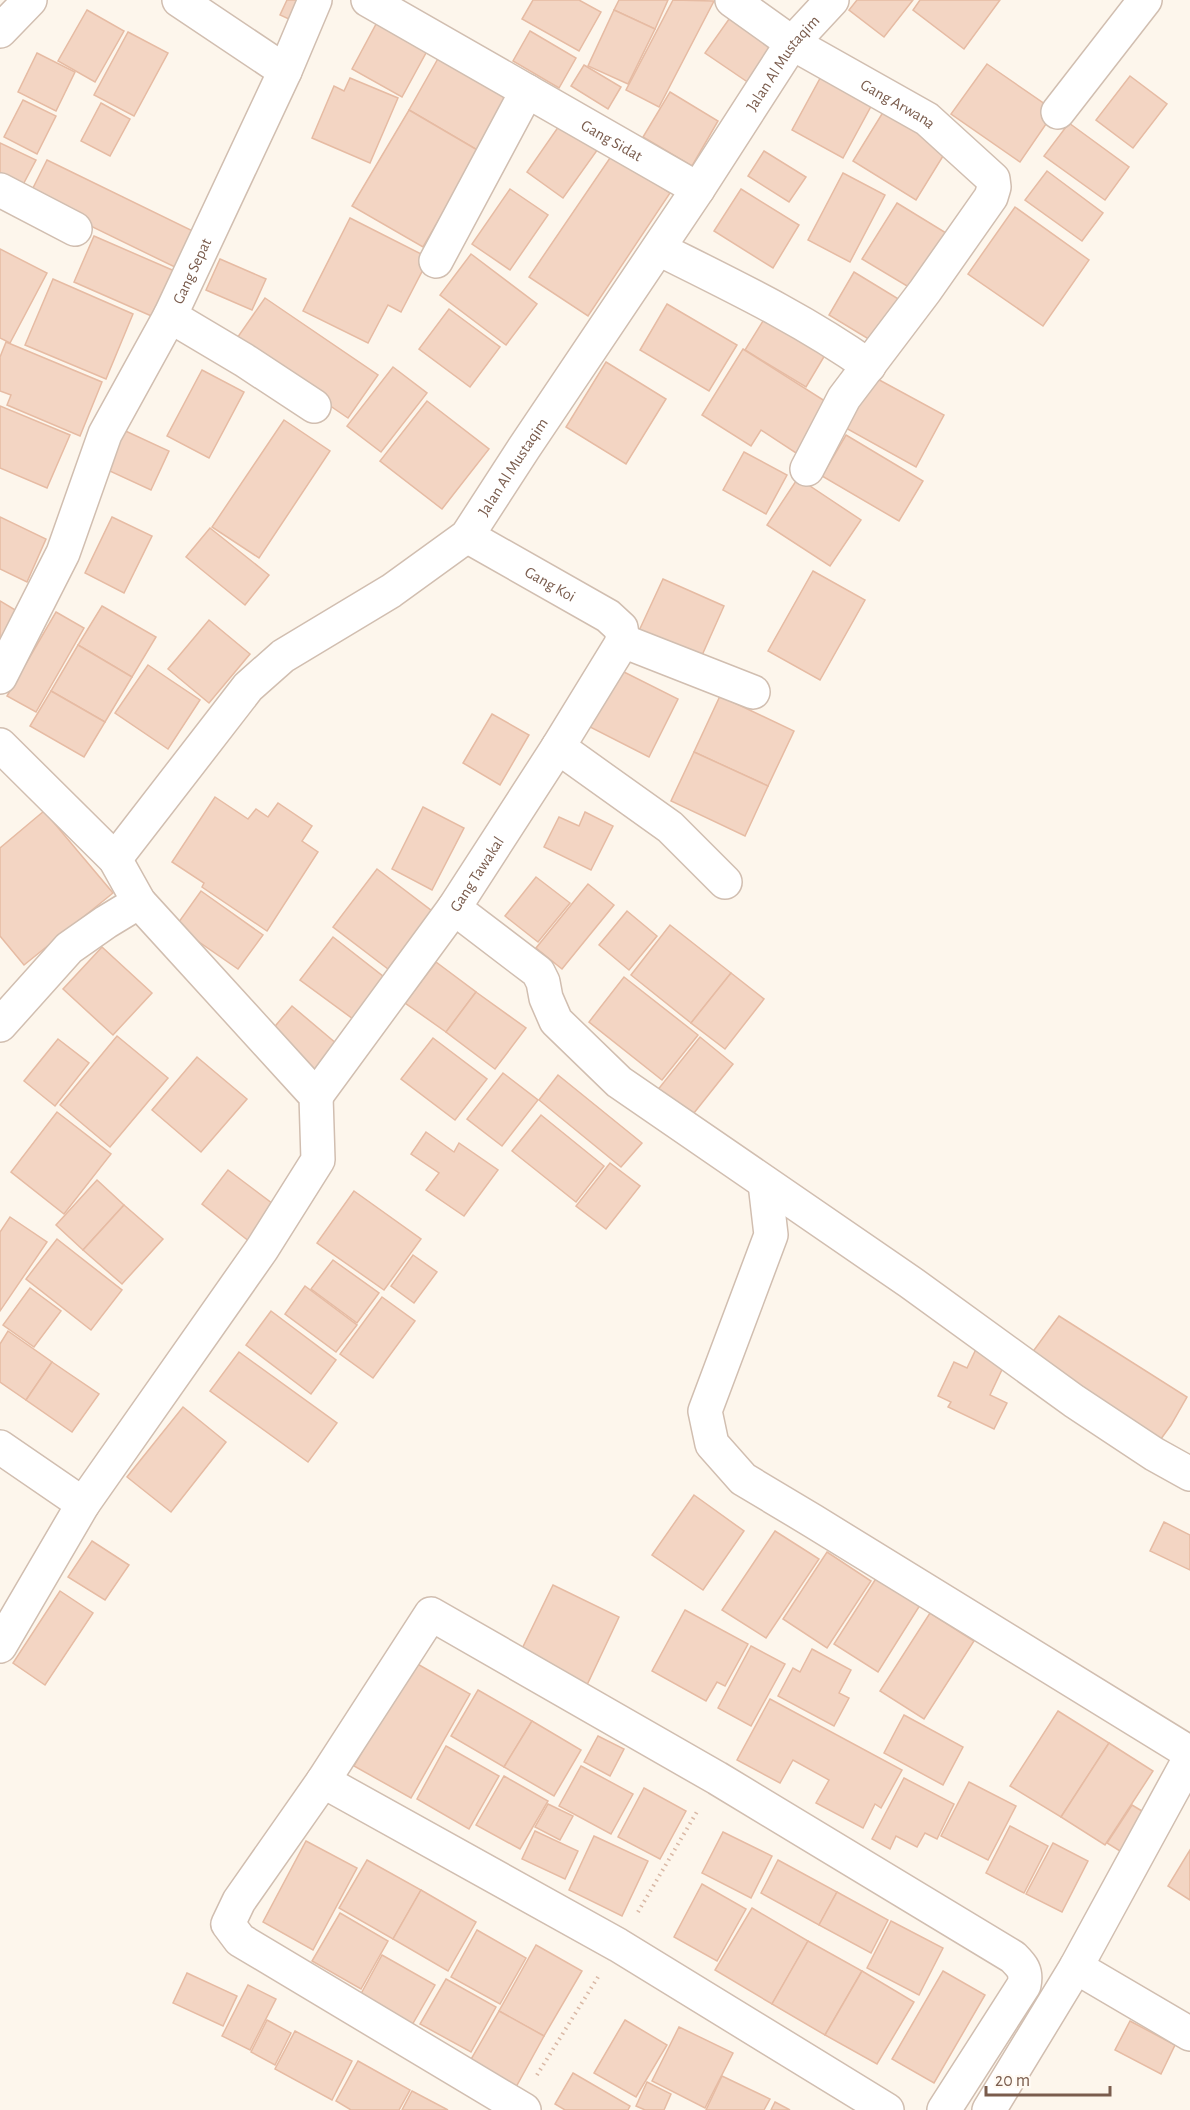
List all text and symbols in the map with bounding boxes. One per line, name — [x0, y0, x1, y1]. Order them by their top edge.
street label: Jalan Al Mustaqim — [744, 12, 823, 114]
street label: Gang Arwana — [858, 76, 938, 132]
street label: Gang Sidat — [578, 117, 645, 164]
street label: Gang Sepat — [170, 236, 214, 307]
street label: Jalan Al Mustaqim — [475, 415, 551, 519]
street label: Gang Koi — [522, 564, 578, 605]
street label: Gang Tawakal — [447, 834, 507, 915]
scale bar — [986, 2059, 1110, 2097]
text: 20 m — [995, 2072, 1030, 2090]

